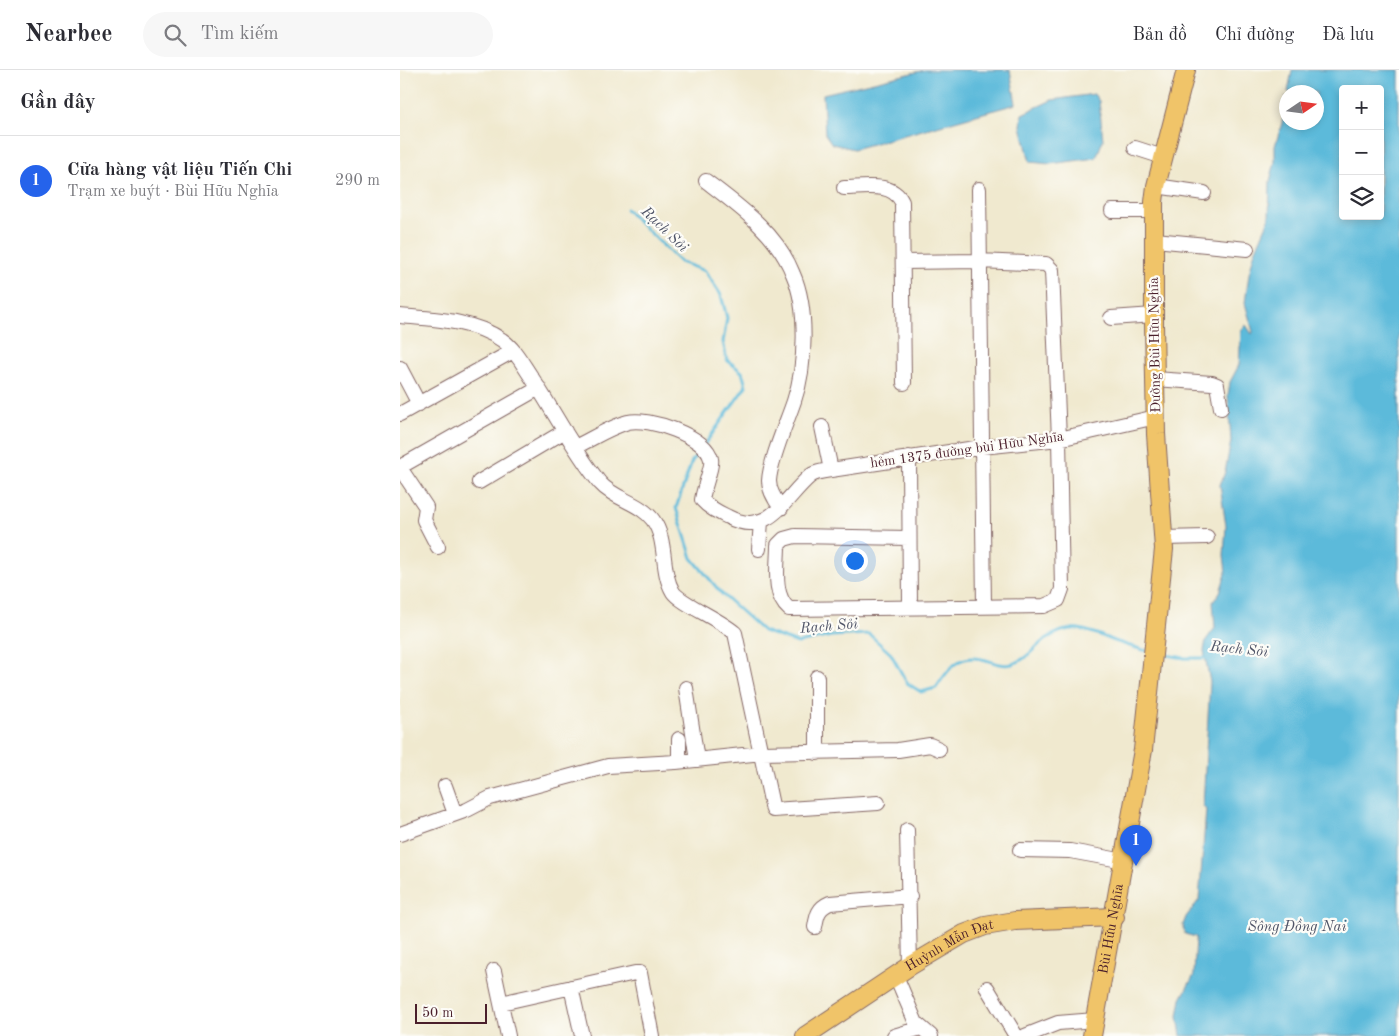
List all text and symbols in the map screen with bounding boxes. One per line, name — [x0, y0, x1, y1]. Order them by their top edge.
search box — [143, 12, 493, 57]
icon: search — [161, 21, 189, 49]
text: Nearbee — [25, 23, 113, 47]
text: Tìm kiếm — [201, 25, 279, 44]
text: Bản đồ — [1133, 26, 1187, 44]
text: Chỉ đường — [1215, 26, 1294, 44]
text: Đã lưu — [1322, 26, 1374, 44]
north arrow — [1279, 85, 1324, 130]
map controls — [1339, 85, 1384, 220]
button: + — [1339, 85, 1384, 130]
text: Gần đây — [20, 92, 96, 113]
button: − — [1339, 130, 1384, 175]
text: Cửa hàng vật liệu Tiến Chi — [67, 161, 292, 180]
text: 1 — [31, 173, 41, 189]
text: 290 m — [335, 173, 380, 189]
button: layers — [1339, 175, 1384, 220]
text: Trạm xe buýt · Bùi Hữu Nghĩa — [67, 184, 279, 200]
water label: Rạch Sỏi — [637, 204, 690, 256]
street label: Đường Bùi Hữu Nghĩa — [1147, 277, 1163, 413]
street label: hẻm 1375 đường bùi Hữu Nghĩa — [869, 429, 1065, 471]
your location — [842, 548, 868, 574]
water label: Rạch Sỏi — [798, 617, 859, 637]
water label: Rạch Sỏi — [1208, 639, 1269, 661]
pin: 1 — [1120, 825, 1152, 866]
street label: Bùi Hữu Nghĩa — [1096, 882, 1126, 975]
street label: Huỳnh Mẫn Đạt — [903, 918, 995, 974]
water label: Sông Đồng Nai — [1247, 918, 1347, 935]
scale bar — [415, 1001, 488, 1024]
text: 50 m — [422, 1006, 453, 1020]

